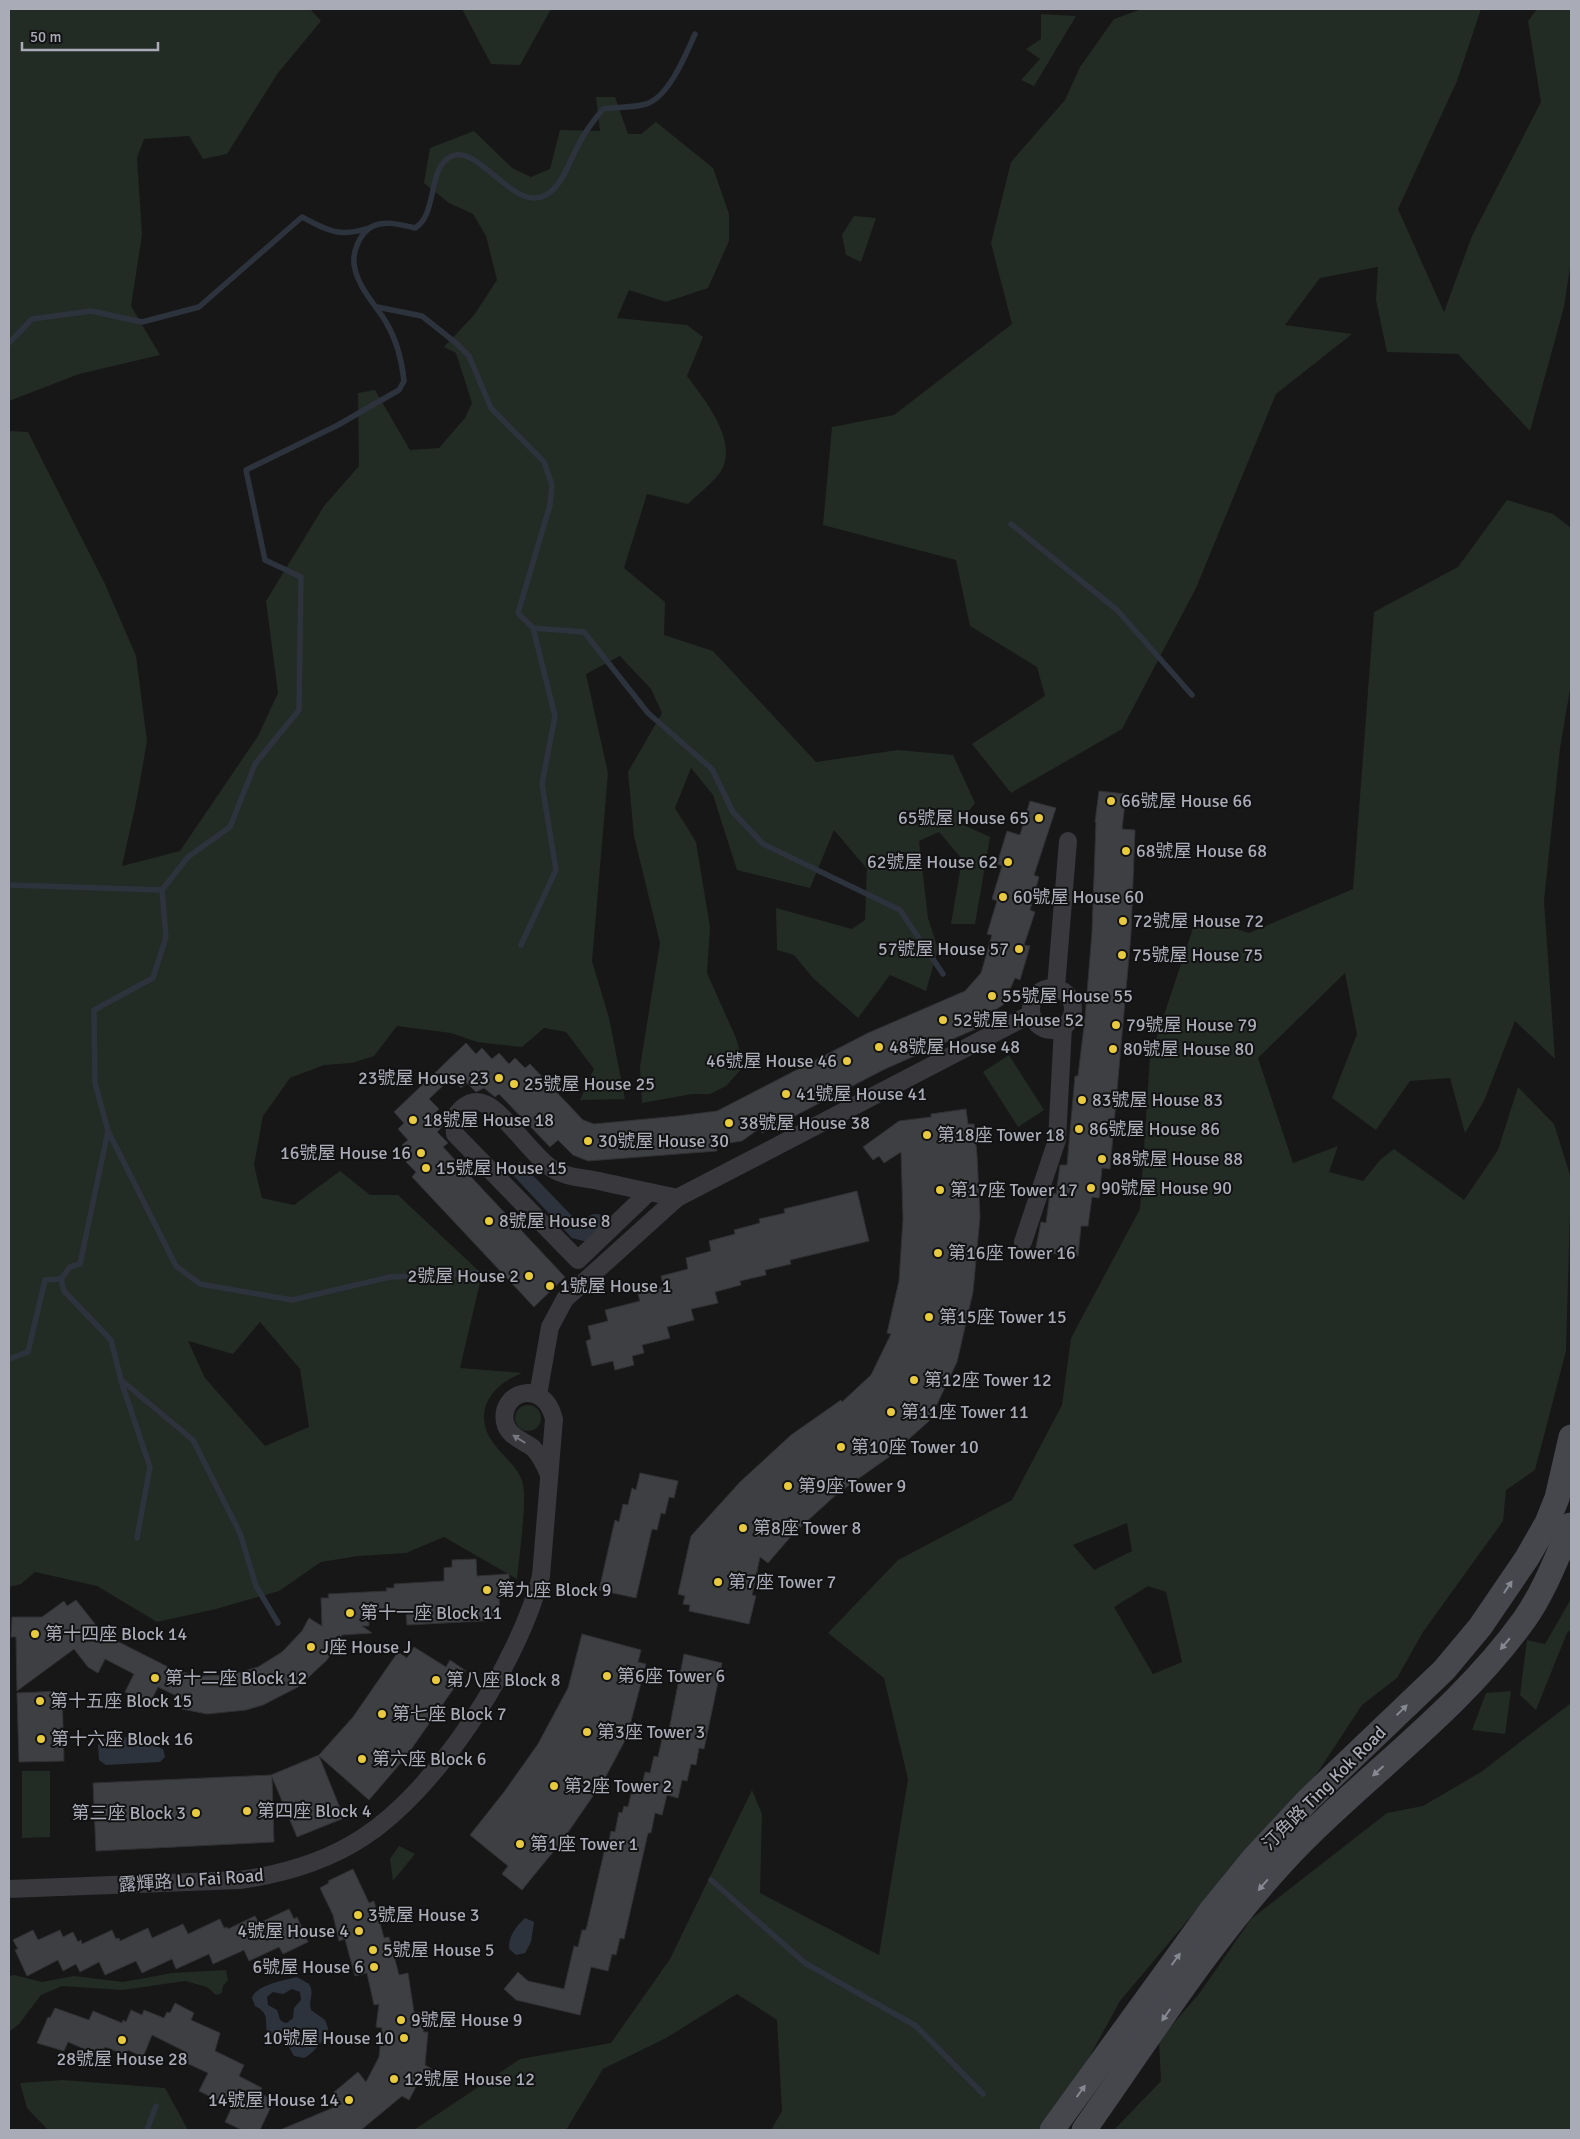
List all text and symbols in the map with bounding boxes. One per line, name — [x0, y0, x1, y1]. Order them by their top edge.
scale bar — [22, 20, 159, 52]
text: 50 m — [30, 28, 61, 46]
place label: 66號屋 House 66 — [1121, 790, 1252, 812]
marker: 66號屋 House 66 — [1105, 795, 1117, 807]
place label: 65號屋 House 65 — [898, 807, 1029, 829]
marker: 65號屋 House 65 — [1033, 812, 1045, 824]
place label: 68號屋 House 68 — [1136, 840, 1267, 862]
marker: 68號屋 House 68 — [1120, 845, 1132, 857]
place label: 62號屋 House 62 — [867, 851, 998, 873]
marker: 62號屋 House 62 — [1002, 856, 1014, 868]
place label: 60號屋 House 60 — [1013, 886, 1144, 908]
marker: 60號屋 House 60 — [997, 891, 1009, 903]
place label: 72號屋 House 72 — [1133, 910, 1264, 932]
marker: 72號屋 House 72 — [1117, 915, 1129, 927]
place label: 57號屋 House 57 — [878, 938, 1009, 960]
marker: 57號屋 House 57 — [1013, 943, 1025, 955]
place label: 75號屋 House 75 — [1132, 944, 1263, 966]
marker: 75號屋 House 75 — [1116, 949, 1128, 961]
place label: 55號屋 House 55 — [1002, 985, 1133, 1007]
marker: 55號屋 House 55 — [986, 990, 998, 1002]
place label: 52號屋 House 52 — [953, 1009, 1084, 1031]
marker: 52號屋 House 52 — [937, 1014, 949, 1026]
place label: 79號屋 House 79 — [1126, 1014, 1257, 1036]
marker: 79號屋 House 79 — [1110, 1019, 1122, 1031]
place label: 48號屋 House 48 — [889, 1036, 1020, 1058]
place label: 80號屋 House 80 — [1123, 1038, 1254, 1060]
marker: 48號屋 House 48 — [873, 1041, 885, 1053]
marker: 80號屋 House 80 — [1107, 1043, 1119, 1055]
place label: 46號屋 House 46 — [706, 1050, 837, 1072]
marker: 46號屋 House 46 — [841, 1055, 853, 1067]
place label: 23號屋 House 23 — [358, 1067, 489, 1089]
marker: 23號屋 House 23 — [493, 1072, 505, 1084]
place label: 25號屋 House 25 — [524, 1073, 655, 1095]
marker: 25號屋 House 25 — [508, 1078, 520, 1090]
place label: 41號屋 House 41 — [796, 1083, 927, 1105]
marker: 41號屋 House 41 — [780, 1088, 792, 1100]
place label: 83號屋 House 83 — [1092, 1089, 1223, 1111]
marker: 83號屋 House 83 — [1076, 1094, 1088, 1106]
place label: 18號屋 House 18 — [423, 1109, 554, 1131]
place label: 38號屋 House 38 — [739, 1112, 870, 1134]
marker: 18號屋 House 18 — [407, 1114, 419, 1126]
marker: 38號屋 House 38 — [723, 1117, 735, 1129]
place label: 86號屋 House 86 — [1089, 1118, 1220, 1140]
marker: 86號屋 House 86 — [1073, 1123, 1085, 1135]
place label: 第18座 Tower 18 — [937, 1124, 1065, 1146]
marker: 第18座 Tower 18 — [921, 1129, 933, 1141]
place label: 30號屋 House 30 — [598, 1130, 729, 1152]
marker: 30號屋 House 30 — [582, 1135, 594, 1147]
place label: 16號屋 House 16 — [280, 1142, 411, 1164]
marker: 16號屋 House 16 — [415, 1147, 427, 1159]
place label: 88號屋 House 88 — [1112, 1148, 1243, 1170]
marker: 88號屋 House 88 — [1096, 1153, 1108, 1165]
place label: 15號屋 House 15 — [436, 1157, 567, 1179]
marker: 15號屋 House 15 — [420, 1162, 432, 1174]
place label: 90號屋 House 90 — [1101, 1177, 1232, 1199]
place label: 第17座 Tower 17 — [950, 1179, 1078, 1201]
marker: 90號屋 House 90 — [1085, 1182, 1097, 1194]
marker: 第17座 Tower 17 — [934, 1184, 946, 1196]
place label: 8號屋 House 8 — [499, 1210, 611, 1232]
marker: 8號屋 House 8 — [483, 1215, 495, 1227]
place label: 第16座 Tower 16 — [948, 1242, 1076, 1264]
marker: 第16座 Tower 16 — [932, 1247, 944, 1259]
place label: 2號屋 House 2 — [407, 1265, 519, 1287]
marker: 2號屋 House 2 — [523, 1270, 535, 1282]
place label: 1號屋 House 1 — [560, 1275, 672, 1297]
marker: 1號屋 House 1 — [544, 1280, 556, 1292]
place label: 第15座 Tower 15 — [939, 1306, 1067, 1328]
marker: 第15座 Tower 15 — [923, 1311, 935, 1323]
place label: 第12座 Tower 12 — [924, 1369, 1052, 1391]
marker: 第12座 Tower 12 — [908, 1374, 920, 1386]
place label: 第11座 Tower 11 — [901, 1401, 1029, 1423]
marker: 第11座 Tower 11 — [885, 1406, 897, 1418]
one-way arrow — [512, 1434, 525, 1443]
place label: 第10座 Tower 10 — [851, 1436, 979, 1458]
marker: 第10座 Tower 10 — [835, 1441, 847, 1453]
place label: 第9座 Tower 9 — [798, 1475, 906, 1497]
marker: 第9座 Tower 9 — [782, 1480, 794, 1492]
place label: 第8座 Tower 8 — [753, 1517, 861, 1539]
marker: 第8座 Tower 8 — [737, 1522, 749, 1534]
place label: 第7座 Tower 7 — [728, 1571, 836, 1593]
marker: 第7座 Tower 7 — [712, 1576, 724, 1588]
place label: 第九座 Block 9 — [497, 1579, 612, 1601]
one-way arrow — [1503, 1580, 1512, 1593]
marker: 第九座 Block 9 — [481, 1584, 493, 1596]
place label: 第十一座 Block 11 — [360, 1602, 502, 1624]
marker: 第十一座 Block 11 — [344, 1607, 356, 1619]
place label: 第十四座 Block 14 — [45, 1623, 188, 1645]
marker: 第十四座 Block 14 — [29, 1628, 41, 1640]
place label: J座 House J — [321, 1636, 411, 1658]
one-way arrow — [1499, 1637, 1510, 1650]
marker: J座 House J — [305, 1641, 317, 1653]
place label: 第6座 Tower 6 — [617, 1665, 725, 1687]
place label: 第十二座 Block 12 — [165, 1667, 307, 1689]
place label: 第八座 Block 8 — [446, 1669, 561, 1691]
marker: 第6座 Tower 6 — [601, 1670, 613, 1682]
marker: 第十二座 Block 12 — [149, 1672, 161, 1684]
marker: 第八座 Block 8 — [430, 1674, 442, 1686]
place label: 第十五座 Block 15 — [50, 1690, 192, 1712]
marker: 第十五座 Block 15 — [34, 1695, 46, 1707]
place label: 第七座 Block 7 — [392, 1703, 507, 1725]
one-way arrow — [1396, 1704, 1408, 1716]
marker: 第七座 Block 7 — [376, 1708, 388, 1720]
place label: 第3座 Tower 3 — [597, 1721, 705, 1743]
street label: 汀角路 Ting Kok Road — [1257, 1721, 1391, 1855]
marker: 第3座 Tower 3 — [581, 1726, 593, 1738]
place label: 第十六座 Block 16 — [51, 1728, 193, 1750]
marker: 第十六座 Block 16 — [35, 1733, 47, 1745]
place label: 第六座 Block 6 — [372, 1748, 487, 1770]
marker: 第六座 Block 6 — [356, 1753, 368, 1765]
one-way arrow — [1373, 1765, 1385, 1777]
place label: 第2座 Tower 2 — [564, 1775, 672, 1797]
marker: 第2座 Tower 2 — [548, 1780, 560, 1792]
place label: 第四座 Block 4 — [257, 1800, 372, 1822]
place label: 第三座 Block 3 — [71, 1802, 186, 1824]
marker: 第四座 Block 4 — [241, 1805, 253, 1817]
marker: 第三座 Block 3 — [190, 1807, 202, 1819]
place label: 第1座 Tower 1 — [530, 1833, 638, 1855]
marker: 第1座 Tower 1 — [514, 1838, 526, 1850]
street label: 露輝路 Lo Fai Road — [118, 1864, 264, 1896]
one-way arrow — [1257, 1879, 1269, 1891]
place label: 3號屋 House 3 — [368, 1904, 480, 1926]
marker: 3號屋 House 3 — [352, 1909, 364, 1921]
place label: 4號屋 House 4 — [237, 1920, 349, 1942]
marker: 4號屋 House 4 — [353, 1925, 365, 1937]
place label: 5號屋 House 5 — [383, 1939, 495, 1961]
marker: 5號屋 House 5 — [367, 1944, 379, 1956]
one-way arrow — [1171, 1952, 1181, 1966]
place label: 6號屋 House 6 — [252, 1956, 364, 1978]
marker: 6號屋 House 6 — [368, 1961, 380, 1973]
one-way arrow — [1160, 2008, 1171, 2021]
place label: 9號屋 House 9 — [411, 2009, 523, 2031]
marker: 9號屋 House 9 — [395, 2014, 407, 2026]
place label: 10號屋 House 10 — [263, 2027, 394, 2049]
marker: 10號屋 House 10 — [398, 2032, 410, 2044]
marker: 28號屋 House 28 — [116, 2034, 128, 2046]
place label: 28號屋 House 28 — [56, 2048, 188, 2070]
place label: 12號屋 House 12 — [404, 2068, 535, 2090]
marker: 12號屋 House 12 — [388, 2073, 400, 2085]
one-way arrow — [1076, 2084, 1086, 2098]
place label: 14號屋 House 14 — [208, 2089, 339, 2111]
marker: 14號屋 House 14 — [343, 2094, 355, 2106]

